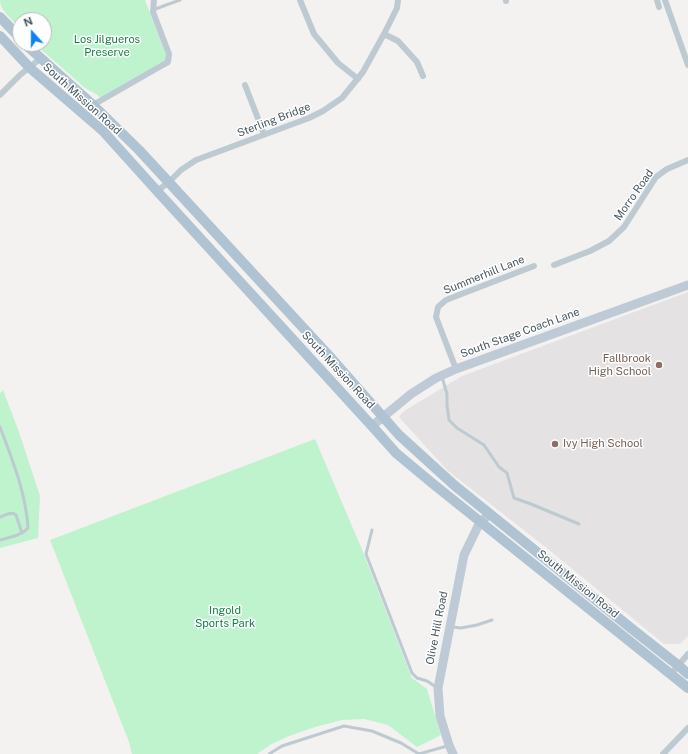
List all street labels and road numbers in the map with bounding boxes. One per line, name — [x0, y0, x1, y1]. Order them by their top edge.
street label: South Mission Road — [40, 60, 124, 138]
street label: Sterling Bridge — [235, 100, 313, 140]
street label: Morro Road — [612, 167, 656, 223]
street label: Summerhill Lane — [441, 253, 527, 297]
street label: South Stage Coach Lane — [459, 305, 581, 361]
street label: South Mission Road — [299, 329, 377, 411]
street label: South Mission Road — [535, 547, 621, 621]
street label: Olive Hill Road — [423, 590, 451, 666]

